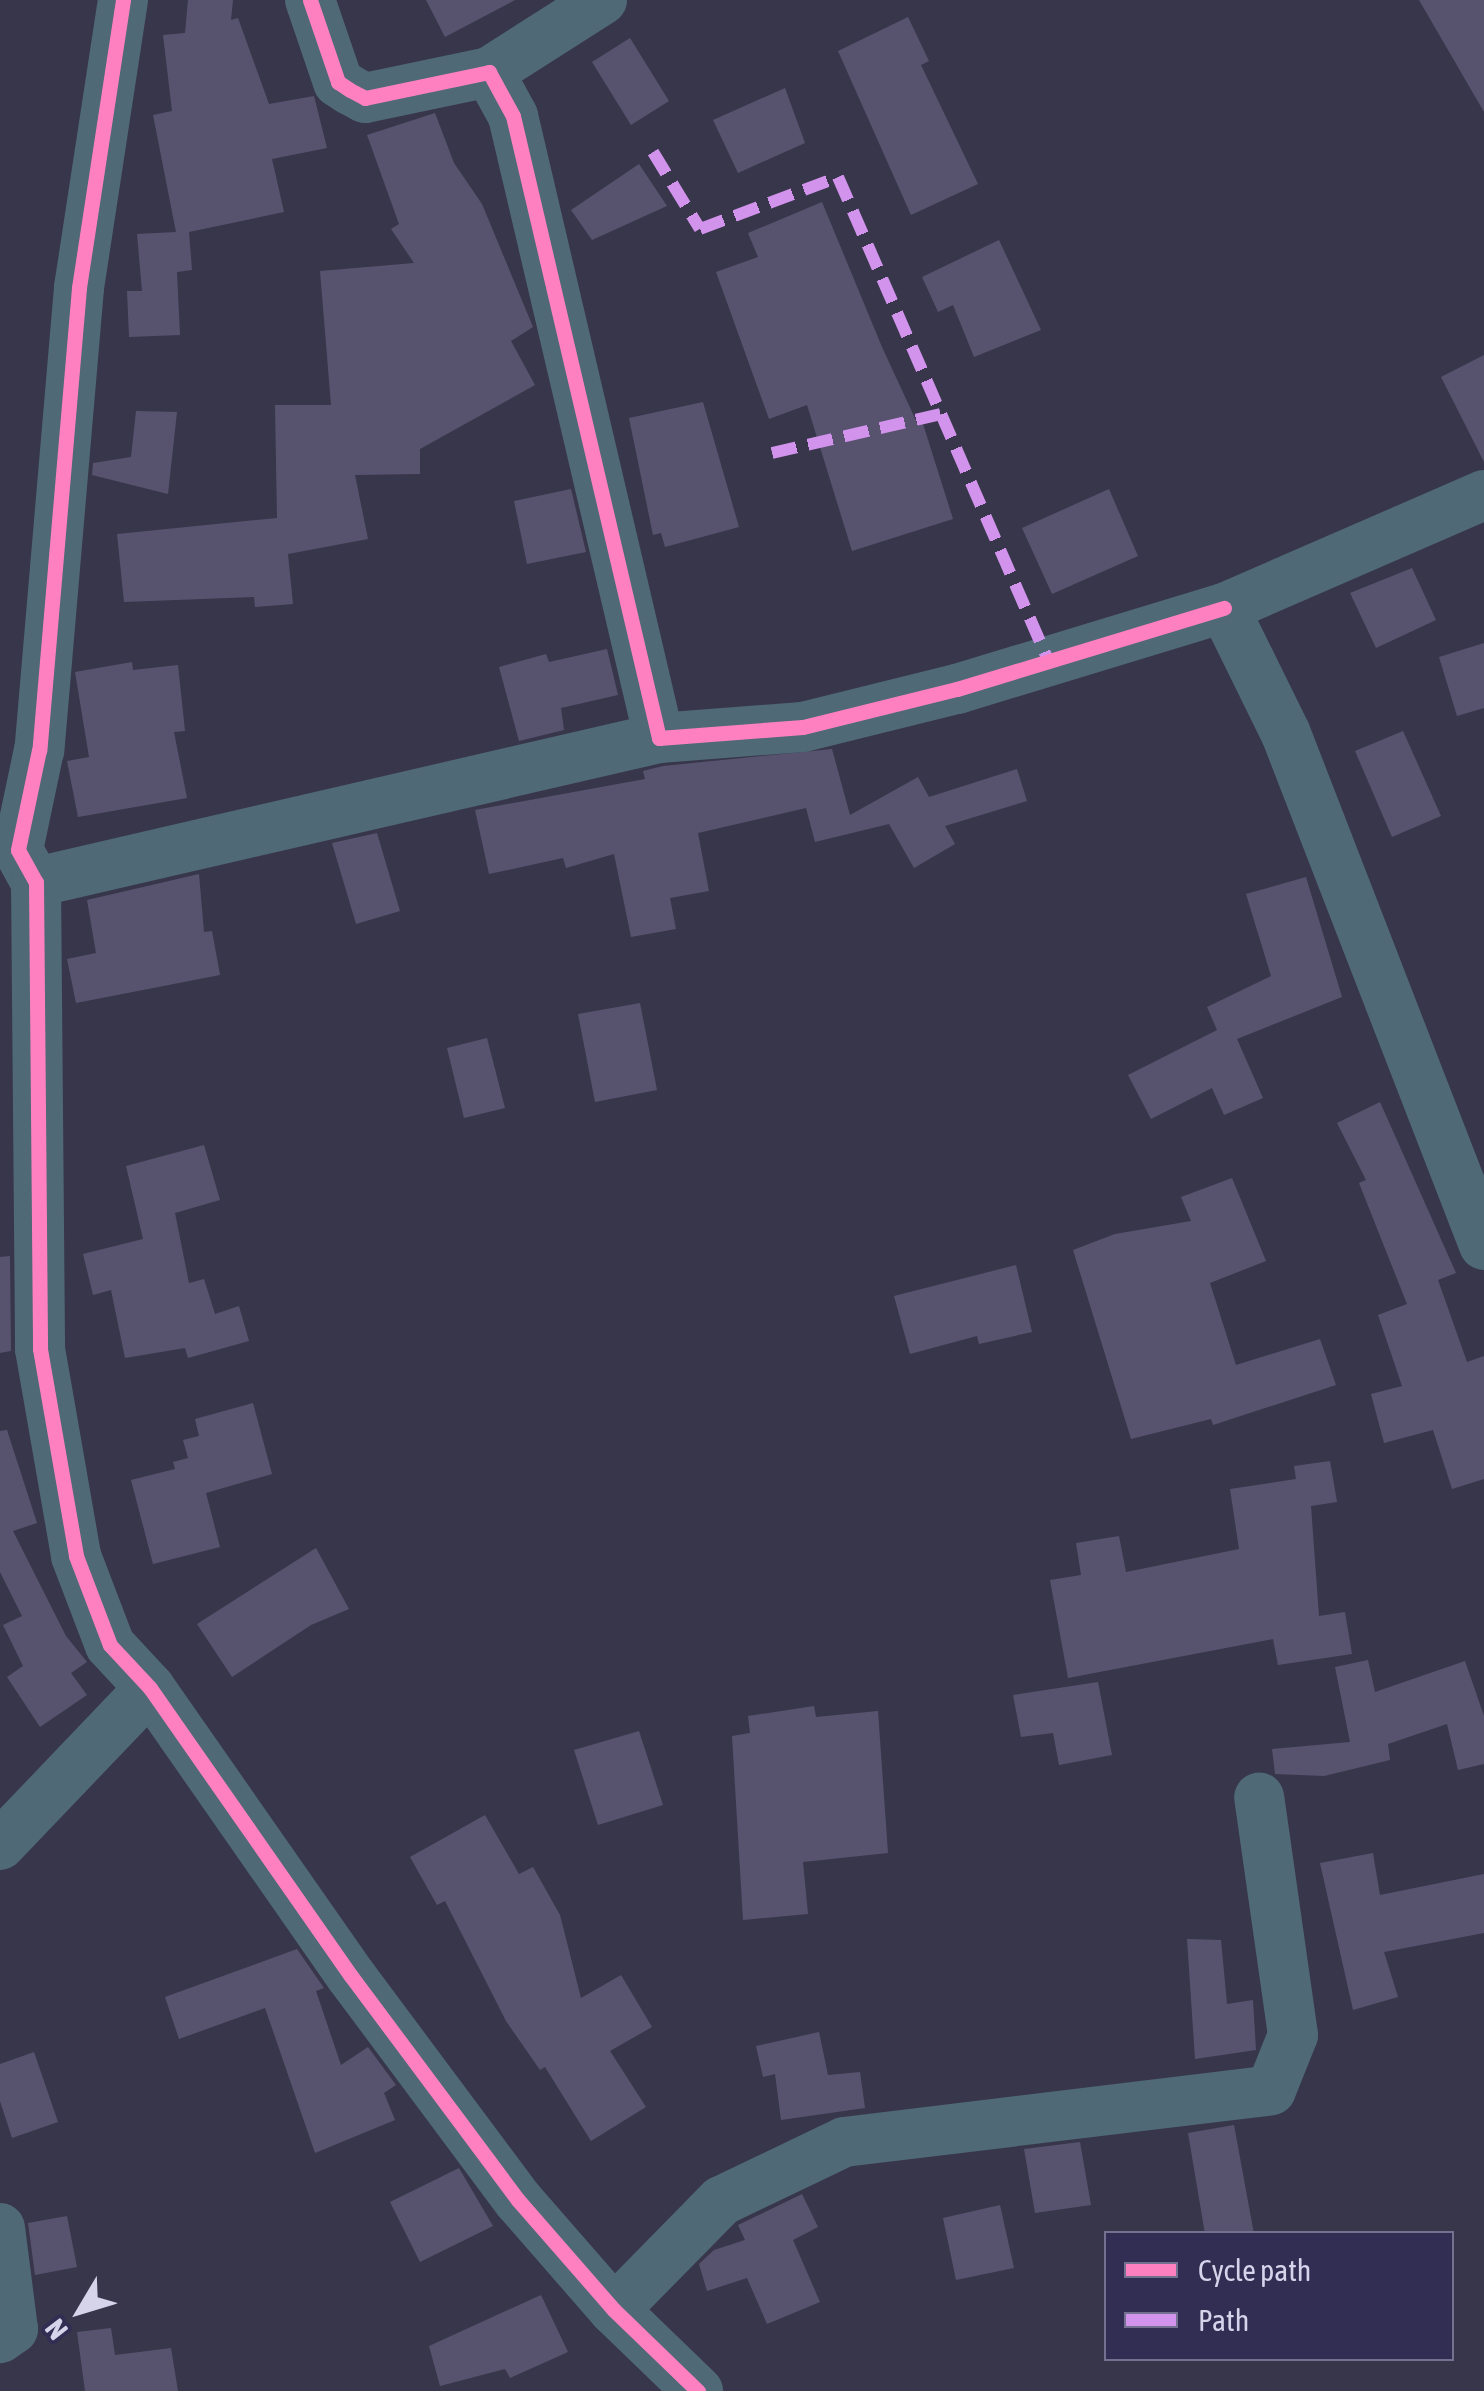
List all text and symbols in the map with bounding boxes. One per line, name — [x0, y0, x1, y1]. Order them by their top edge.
legend — [1104, 2231, 1454, 2361]
text: Cycle path — [1198, 2253, 1311, 2287]
north arrow — [30, 2261, 130, 2361]
text: Path — [1198, 2303, 1249, 2337]
text: N — [39, 2313, 74, 2346]

